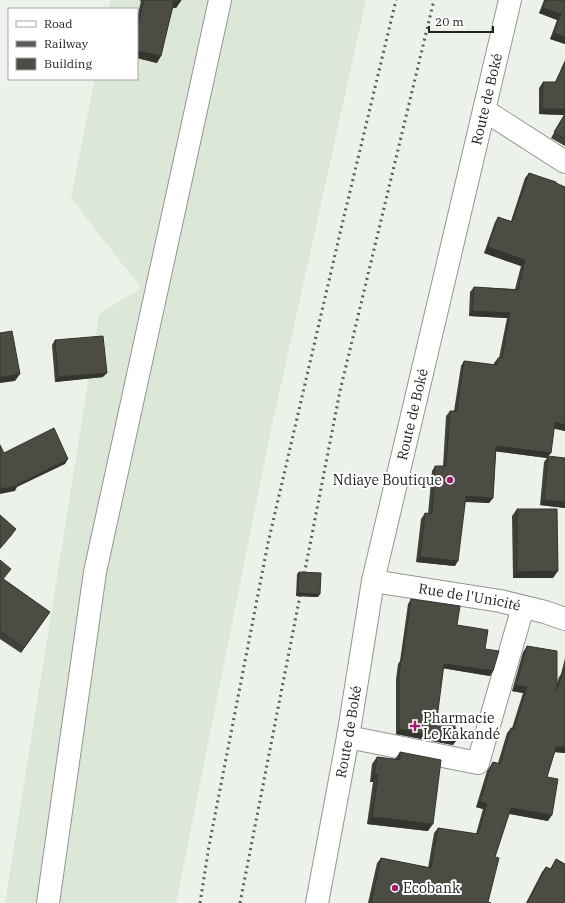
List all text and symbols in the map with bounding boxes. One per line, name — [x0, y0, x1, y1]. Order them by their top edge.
legend — [8, 8, 138, 80]
scale bar — [429, 8, 493, 34]
text: 20 m — [435, 14, 464, 29]
text: Road — [44, 16, 73, 31]
text: Railway — [44, 36, 89, 51]
street label: Route de Boké — [467, 51, 506, 147]
text: Building — [44, 56, 92, 71]
street label: Route de Boké — [393, 367, 432, 462]
place label: Ndiaye Boutique — [333, 471, 442, 489]
marker: Ndiaye Boutique — [445, 475, 455, 485]
street label: Rue de l'Unicité — [417, 579, 523, 615]
street label: Route de Boké — [332, 684, 365, 780]
place label: Pharmacie Le Kakandé — [423, 709, 500, 743]
marker: Pharmacie Le Kakandé — [410, 721, 420, 731]
place label: Ecobank — [403, 879, 461, 897]
marker: Ecobank — [390, 883, 400, 893]

